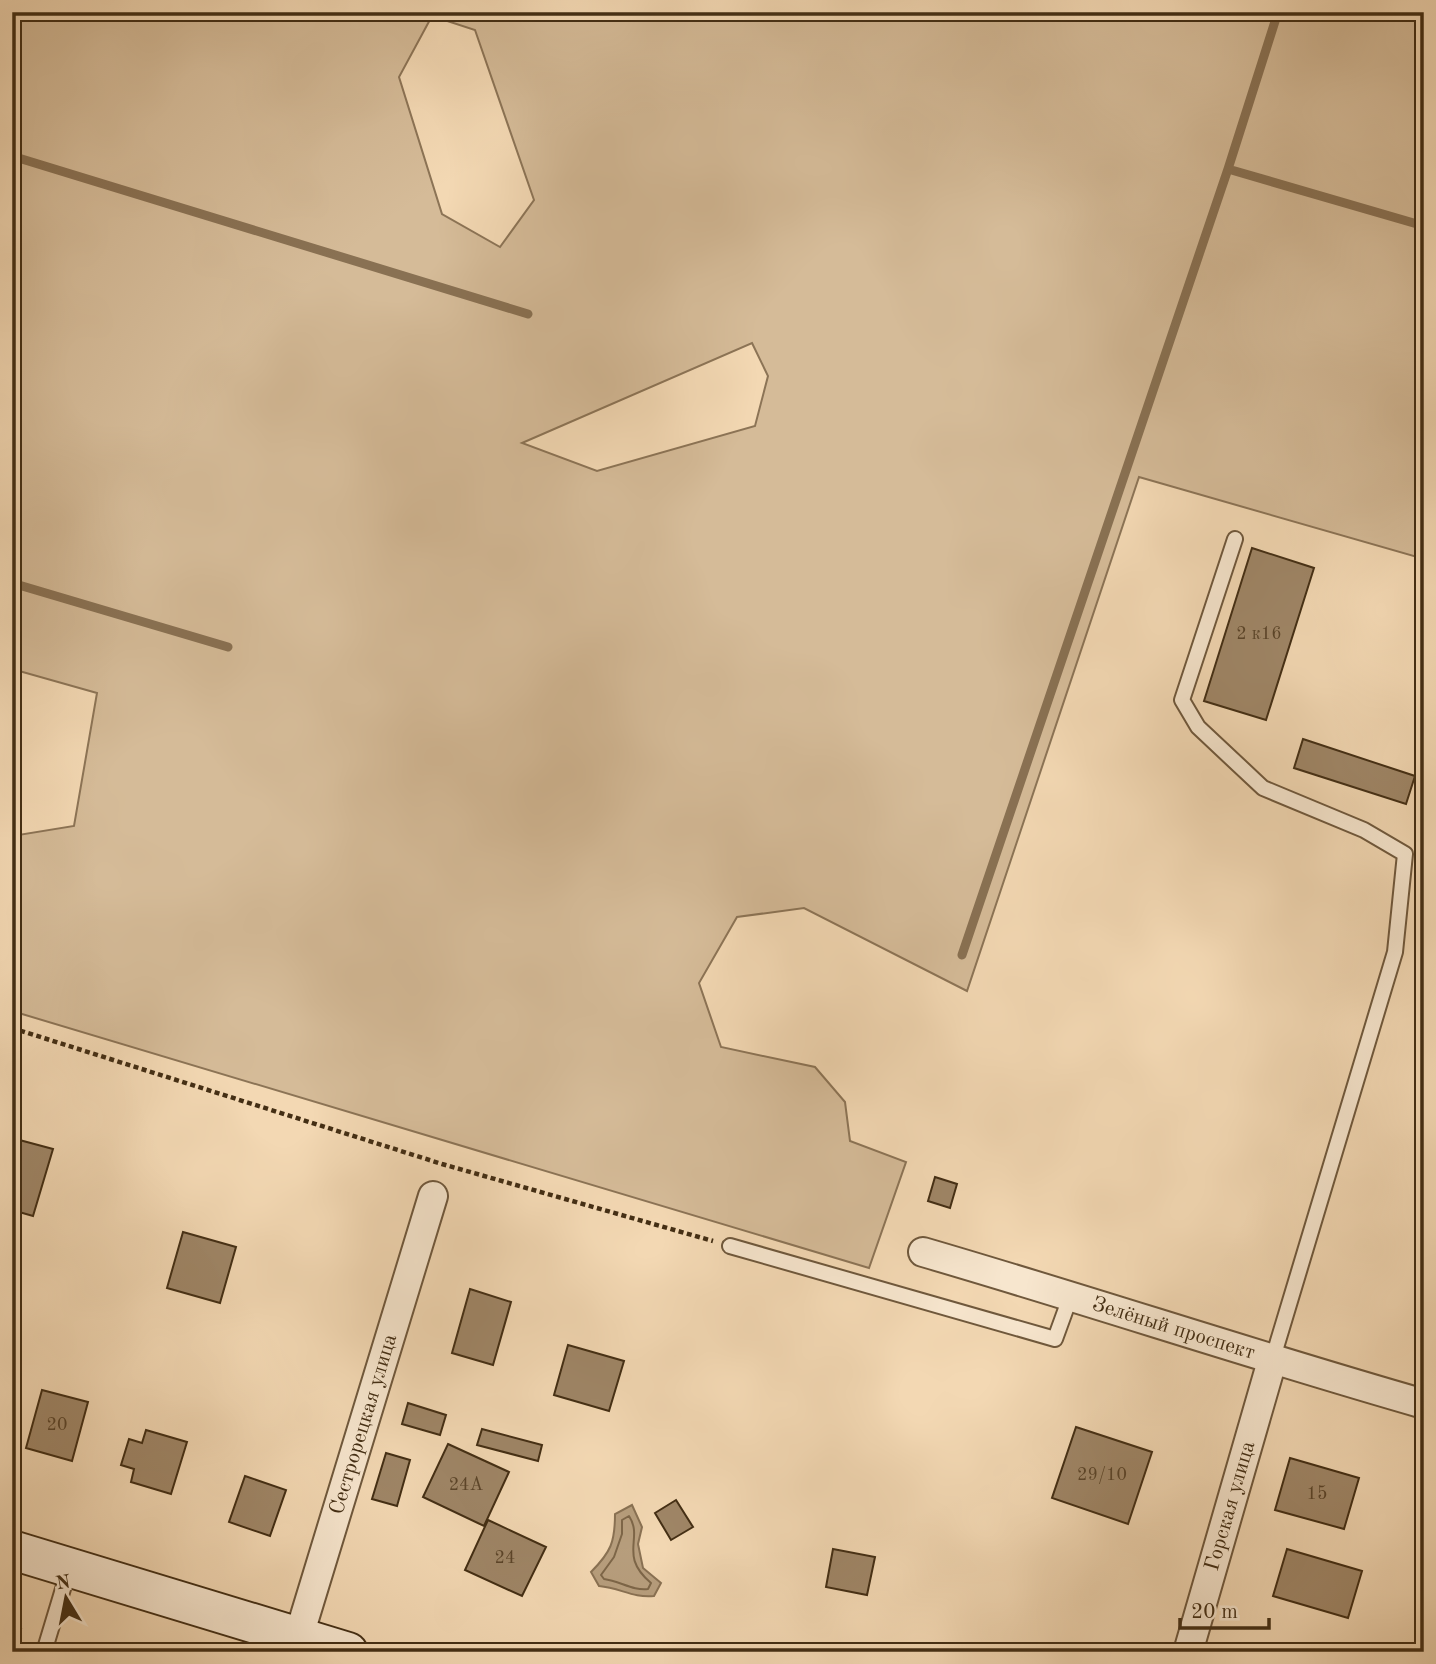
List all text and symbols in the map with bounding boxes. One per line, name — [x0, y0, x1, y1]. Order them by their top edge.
house number: 2 к16 — [1236, 625, 1282, 643]
street label: Зелёный проспект — [1090, 1293, 1258, 1363]
street label: Сестрорецкая улица — [326, 1331, 401, 1517]
house number: 20 — [47, 1416, 67, 1434]
street label: Горская улица — [1201, 1439, 1259, 1573]
house number: 29/10 — [1077, 1466, 1127, 1484]
house number: 24А — [449, 1476, 484, 1494]
house number: 15 — [1307, 1485, 1327, 1503]
house number: 24 — [495, 1549, 515, 1567]
north arrow — [32, 1562, 102, 1632]
text: N — [55, 1573, 73, 1594]
scale bar — [1180, 1587, 1270, 1631]
text: 20 m — [1191, 1602, 1238, 1623]

